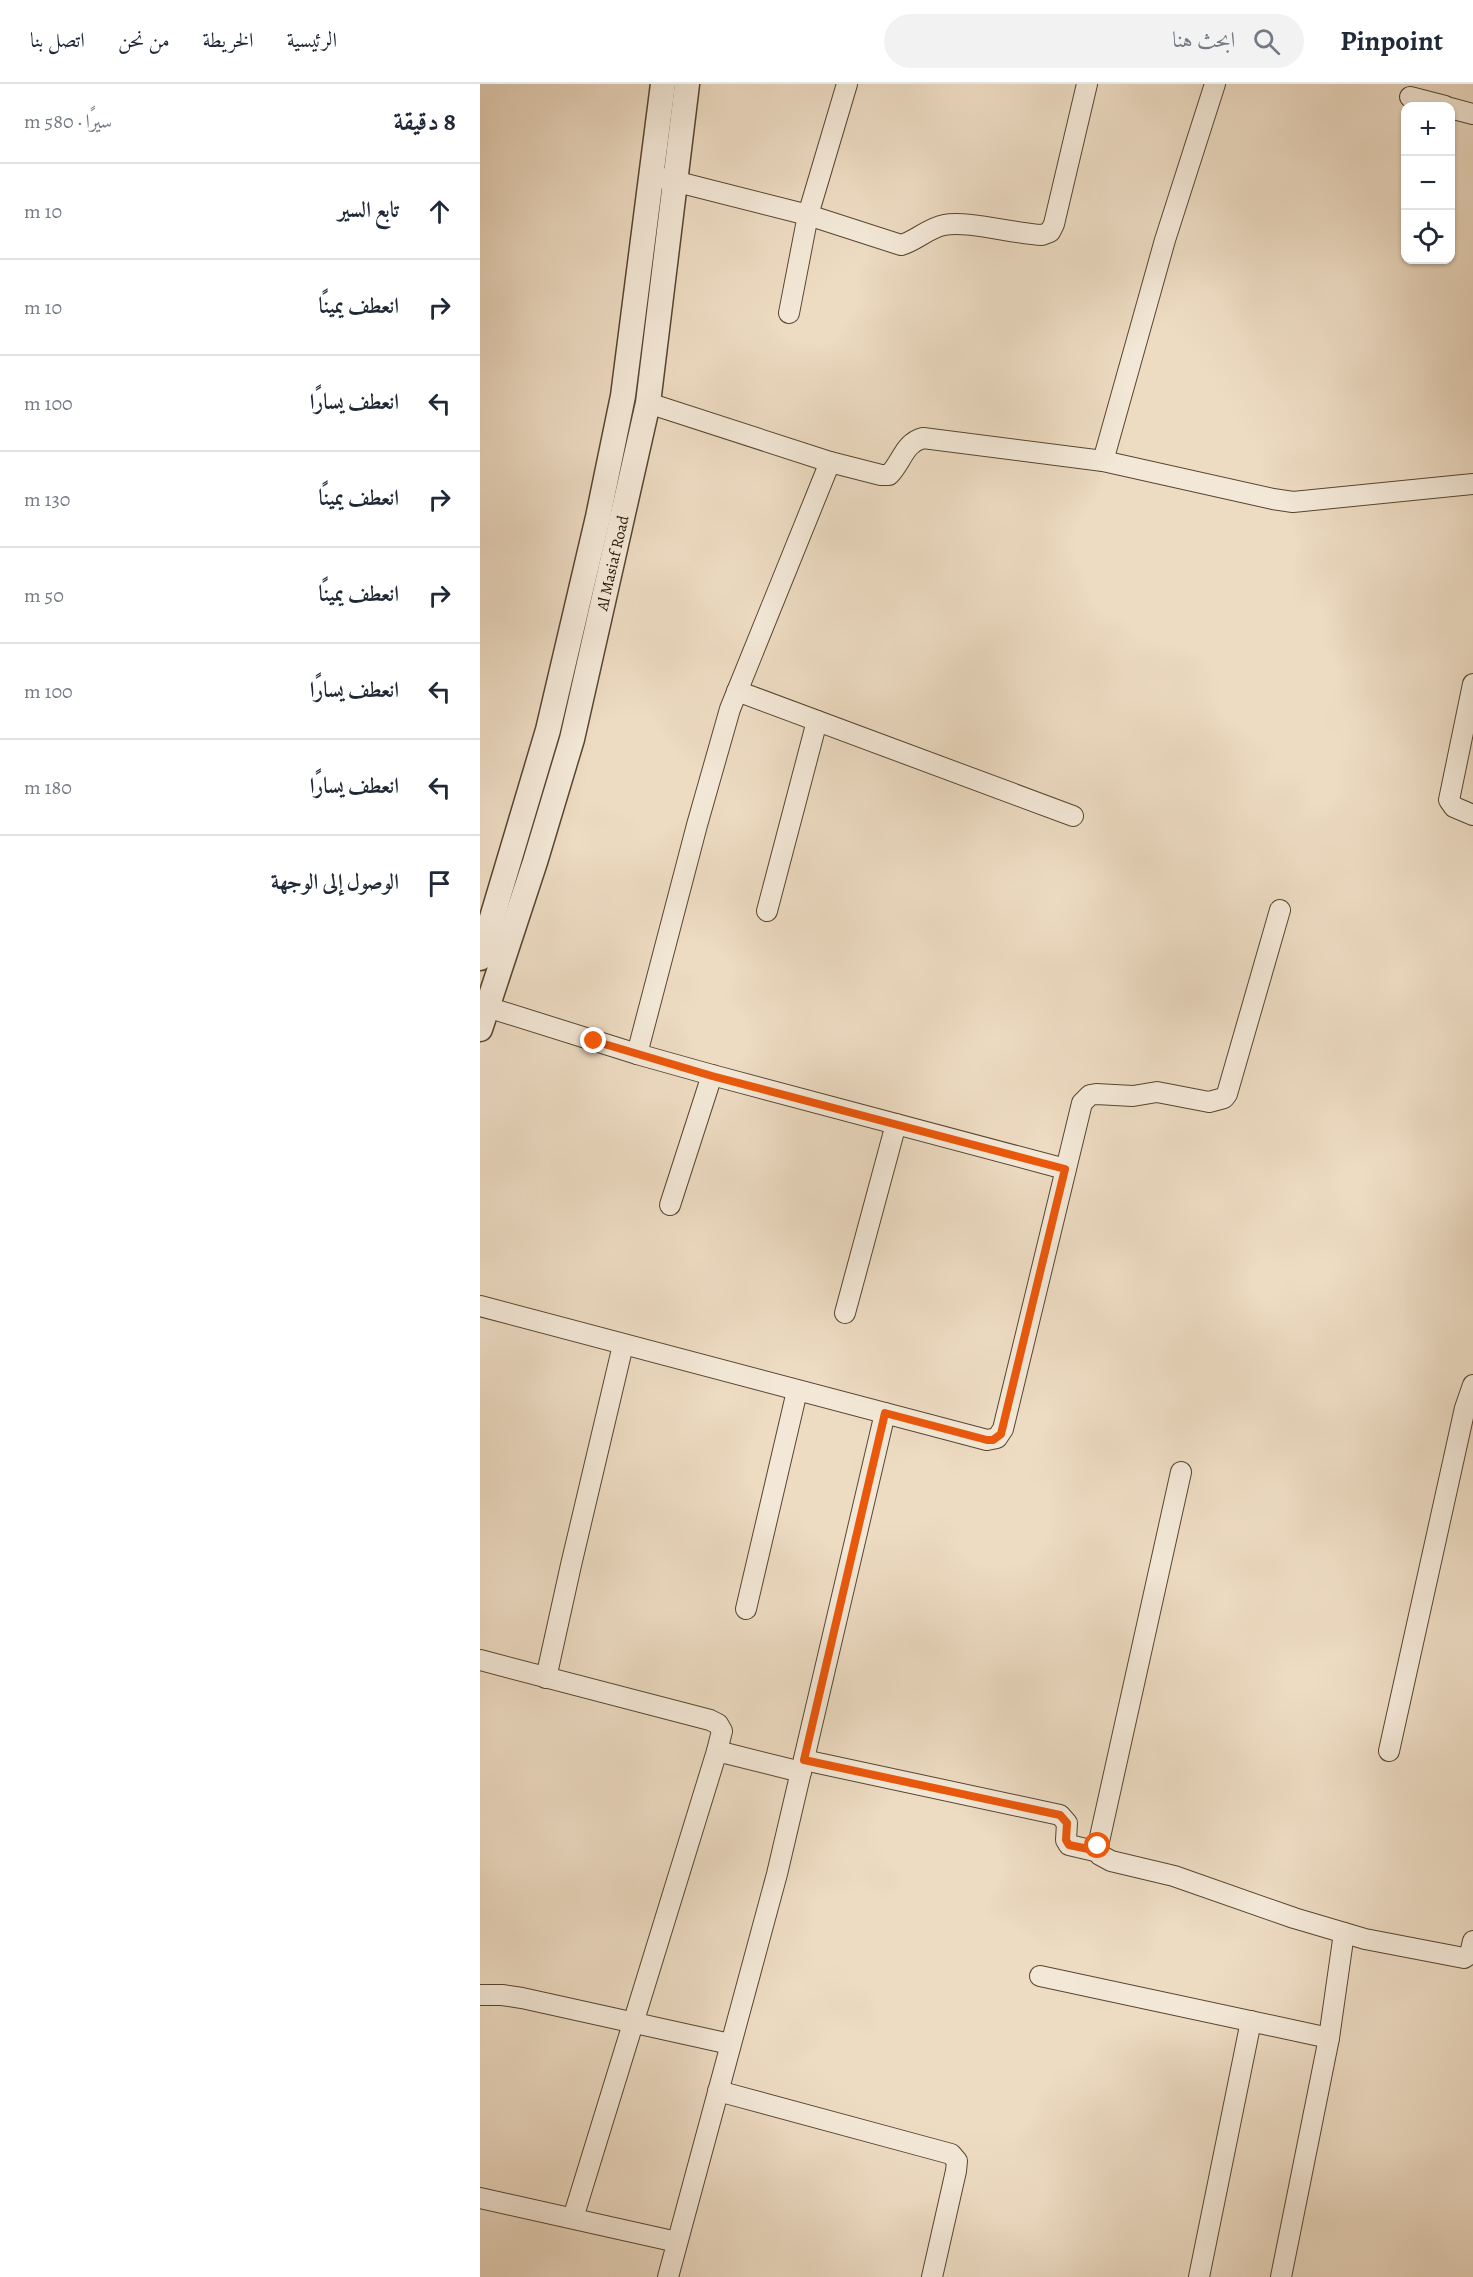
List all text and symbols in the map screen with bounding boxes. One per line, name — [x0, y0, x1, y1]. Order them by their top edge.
search box — [884, 14, 1304, 68]
text: Pinpoint — [1340, 22, 1443, 60]
text: ابحث هنا — [1172, 25, 1235, 55]
icon: search — [1250, 25, 1283, 58]
text: اتصل بنا — [30, 26, 85, 54]
text: من نحن — [118, 26, 170, 54]
text: الخريطة — [203, 26, 254, 54]
text: الرئيسية — [287, 26, 337, 54]
map controls — [1401, 102, 1455, 264]
button: + — [1401, 102, 1455, 156]
text: 8 دقيقة — [394, 104, 456, 139]
text: سيرًا · 580 m — [24, 108, 112, 135]
button: − — [1401, 156, 1455, 210]
text: تابع السير — [338, 195, 399, 225]
icon: ahead — [423, 195, 456, 228]
text: 10 m — [24, 198, 62, 225]
button: locate — [1401, 210, 1455, 264]
text: انعطف يمينًا — [319, 291, 399, 321]
icon: right — [423, 291, 456, 324]
text: 10 m — [24, 294, 62, 321]
text: انعطف يسارًا — [310, 387, 399, 417]
icon: left — [423, 387, 456, 420]
text: 100 m — [24, 390, 73, 417]
text: انعطف يمينًا — [319, 483, 399, 513]
icon: right — [423, 483, 456, 516]
text: 130 m — [24, 486, 70, 513]
street label: Al Masiaf Road — [591, 513, 635, 614]
text: انعطف يمينًا — [319, 579, 399, 609]
icon: right — [423, 579, 456, 612]
text: 50 m — [24, 582, 64, 609]
text: انعطف يسارًا — [310, 675, 399, 705]
icon: left — [423, 675, 456, 708]
text: 100 m — [24, 678, 73, 705]
text: انعطف يسارًا — [310, 771, 399, 801]
icon: left — [423, 771, 456, 804]
text: 180 m — [24, 774, 72, 801]
text: الوصول إلى الوجهة — [271, 867, 399, 897]
icon: arrive — [423, 867, 456, 900]
route end — [580, 1027, 606, 1053]
route start — [1084, 1832, 1110, 1858]

